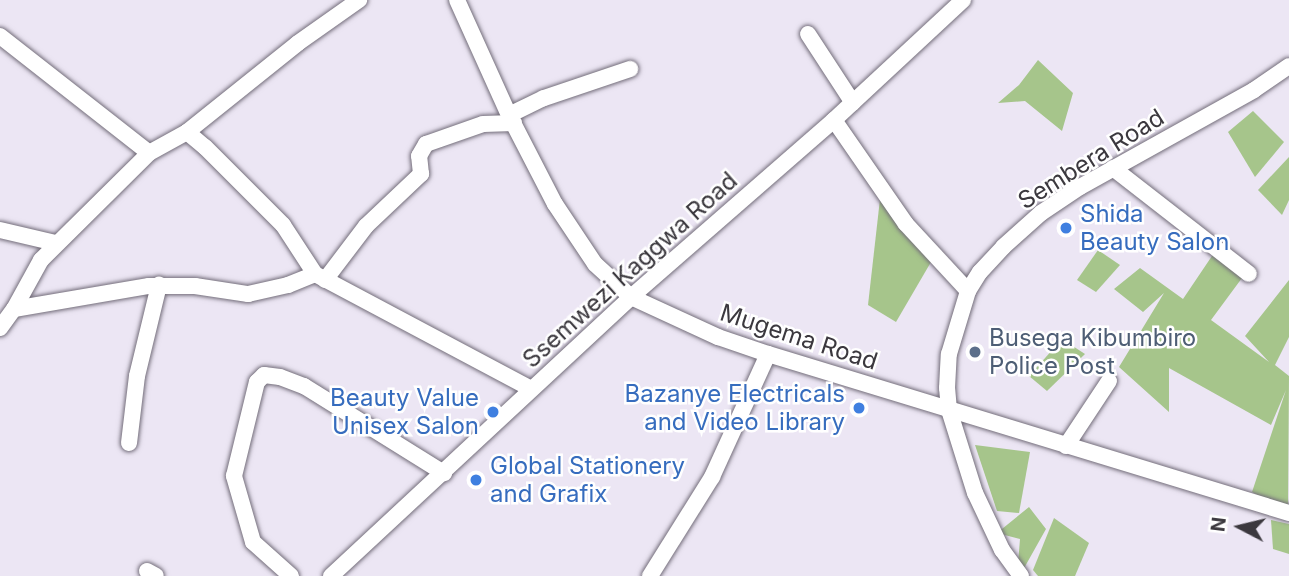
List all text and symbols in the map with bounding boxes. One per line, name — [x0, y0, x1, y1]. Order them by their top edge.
street label: Sembera Road — [1013, 103, 1169, 215]
street label: Ssemwezi Kaggwa Road — [517, 166, 743, 374]
place label: Shida Beauty Salon — [1080, 200, 1229, 256]
marker: Shida Beauty Salon — [1058, 220, 1074, 236]
street label: Mugema Road — [717, 298, 881, 376]
place label: Busega Kibumbiro Police Post — [989, 324, 1196, 380]
marker: Busega Kibumbiro Police Post — [967, 344, 983, 360]
place label: Bazanye Electricals and Video Library — [625, 380, 845, 436]
place label: Beauty Value Unisex Salon — [330, 384, 479, 440]
marker: Bazanye Electricals and Video Library — [851, 400, 867, 416]
marker: Beauty Value Unisex Salon — [485, 404, 501, 420]
place label: Global Stationery and Grafix — [490, 452, 685, 508]
marker: Global Stationery and Grafix — [468, 472, 484, 488]
north arrow — [1205, 492, 1275, 562]
text: N — [1206, 516, 1231, 533]

